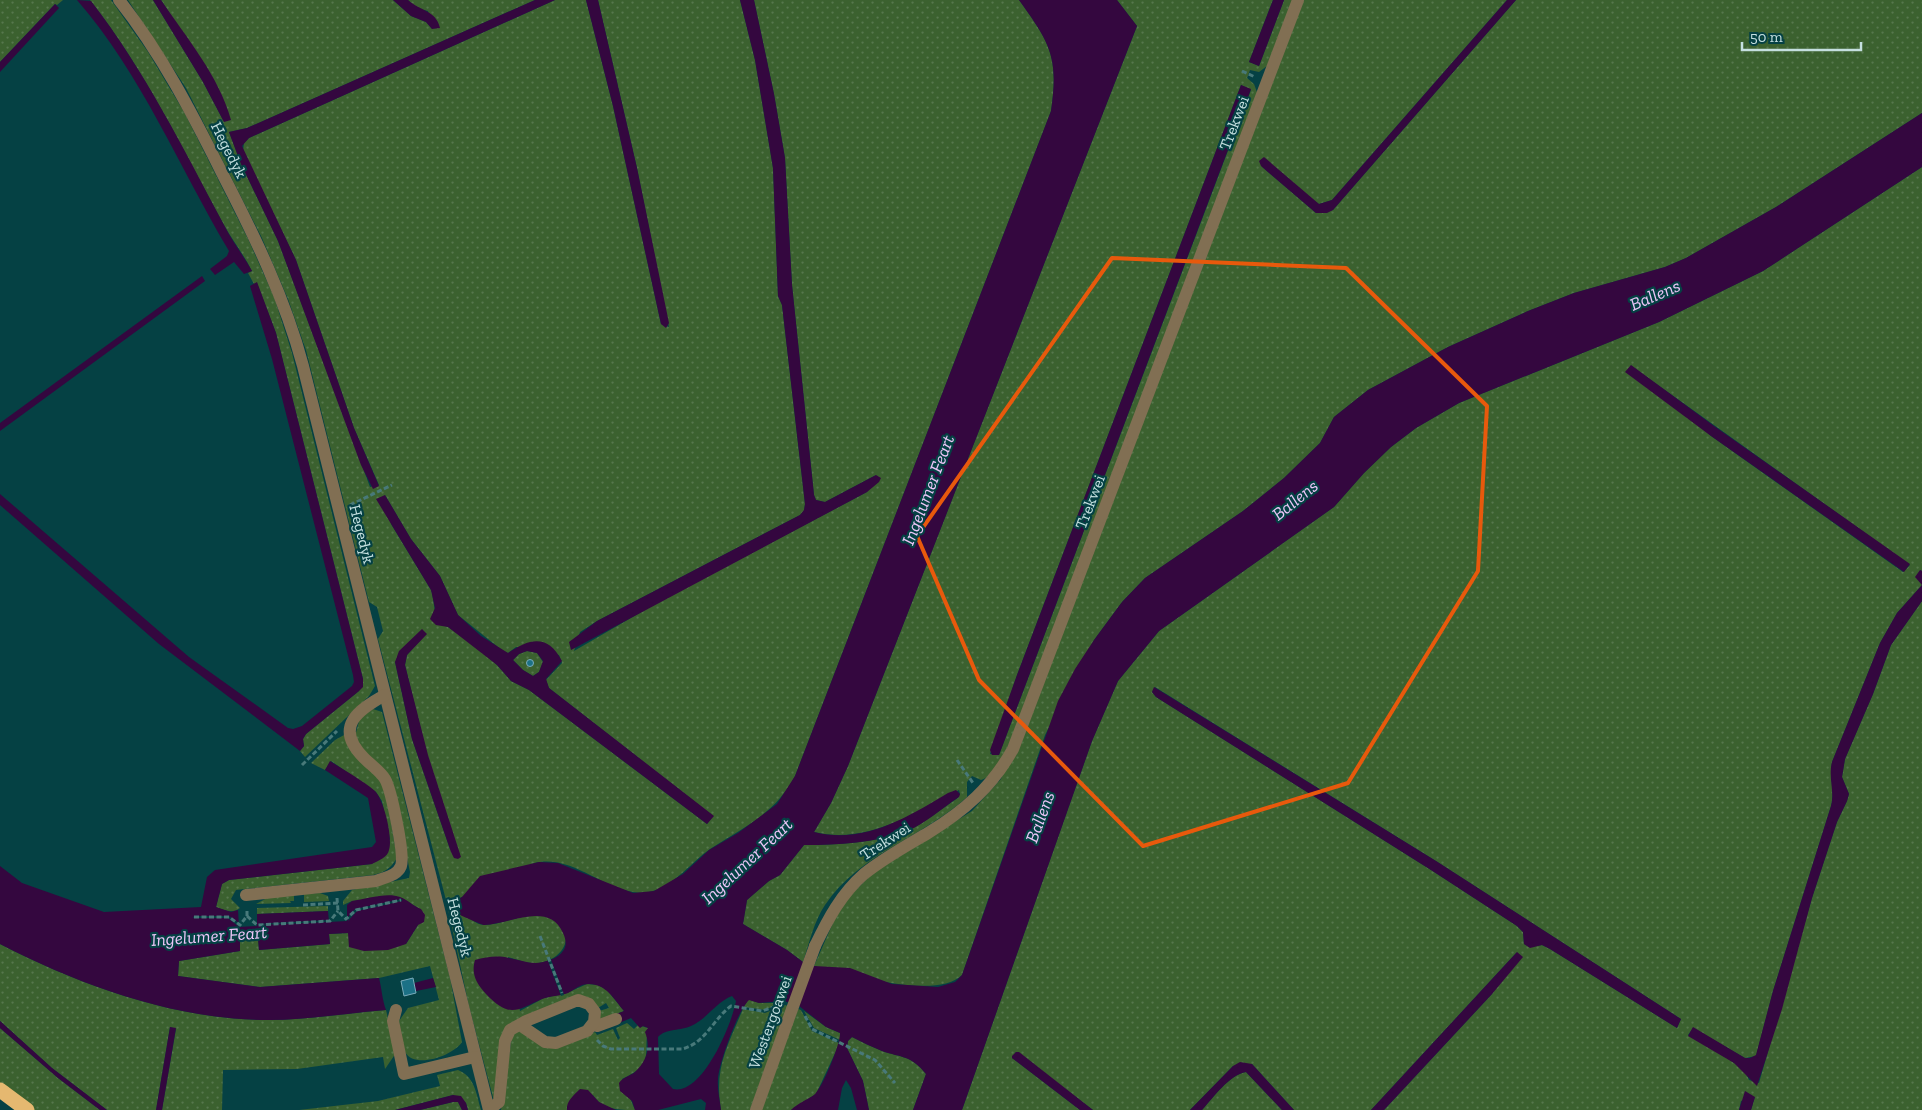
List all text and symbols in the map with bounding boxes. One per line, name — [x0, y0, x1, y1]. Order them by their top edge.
scale bar — [1742, 20, 1861, 52]
text: 50 m — [1750, 28, 1783, 46]
street label: Trekwei — [1215, 93, 1253, 153]
street label: Hegedyk — [207, 119, 251, 182]
water label: Ballens — [1626, 275, 1684, 315]
water label: Ingelumer Feart — [897, 432, 959, 548]
street label: Trekwei — [1071, 472, 1109, 532]
water label: Ballens — [1267, 475, 1323, 525]
street label: Hegedyk — [345, 502, 379, 566]
water label: Ballens — [1021, 788, 1059, 846]
water label: Ingelumer Feart — [697, 813, 797, 909]
street label: Trekwei — [856, 817, 914, 864]
street label: Hegedyk — [443, 895, 477, 959]
water label: Ingelumer Feart — [150, 921, 268, 951]
street label: Westergoawei — [744, 973, 796, 1071]

